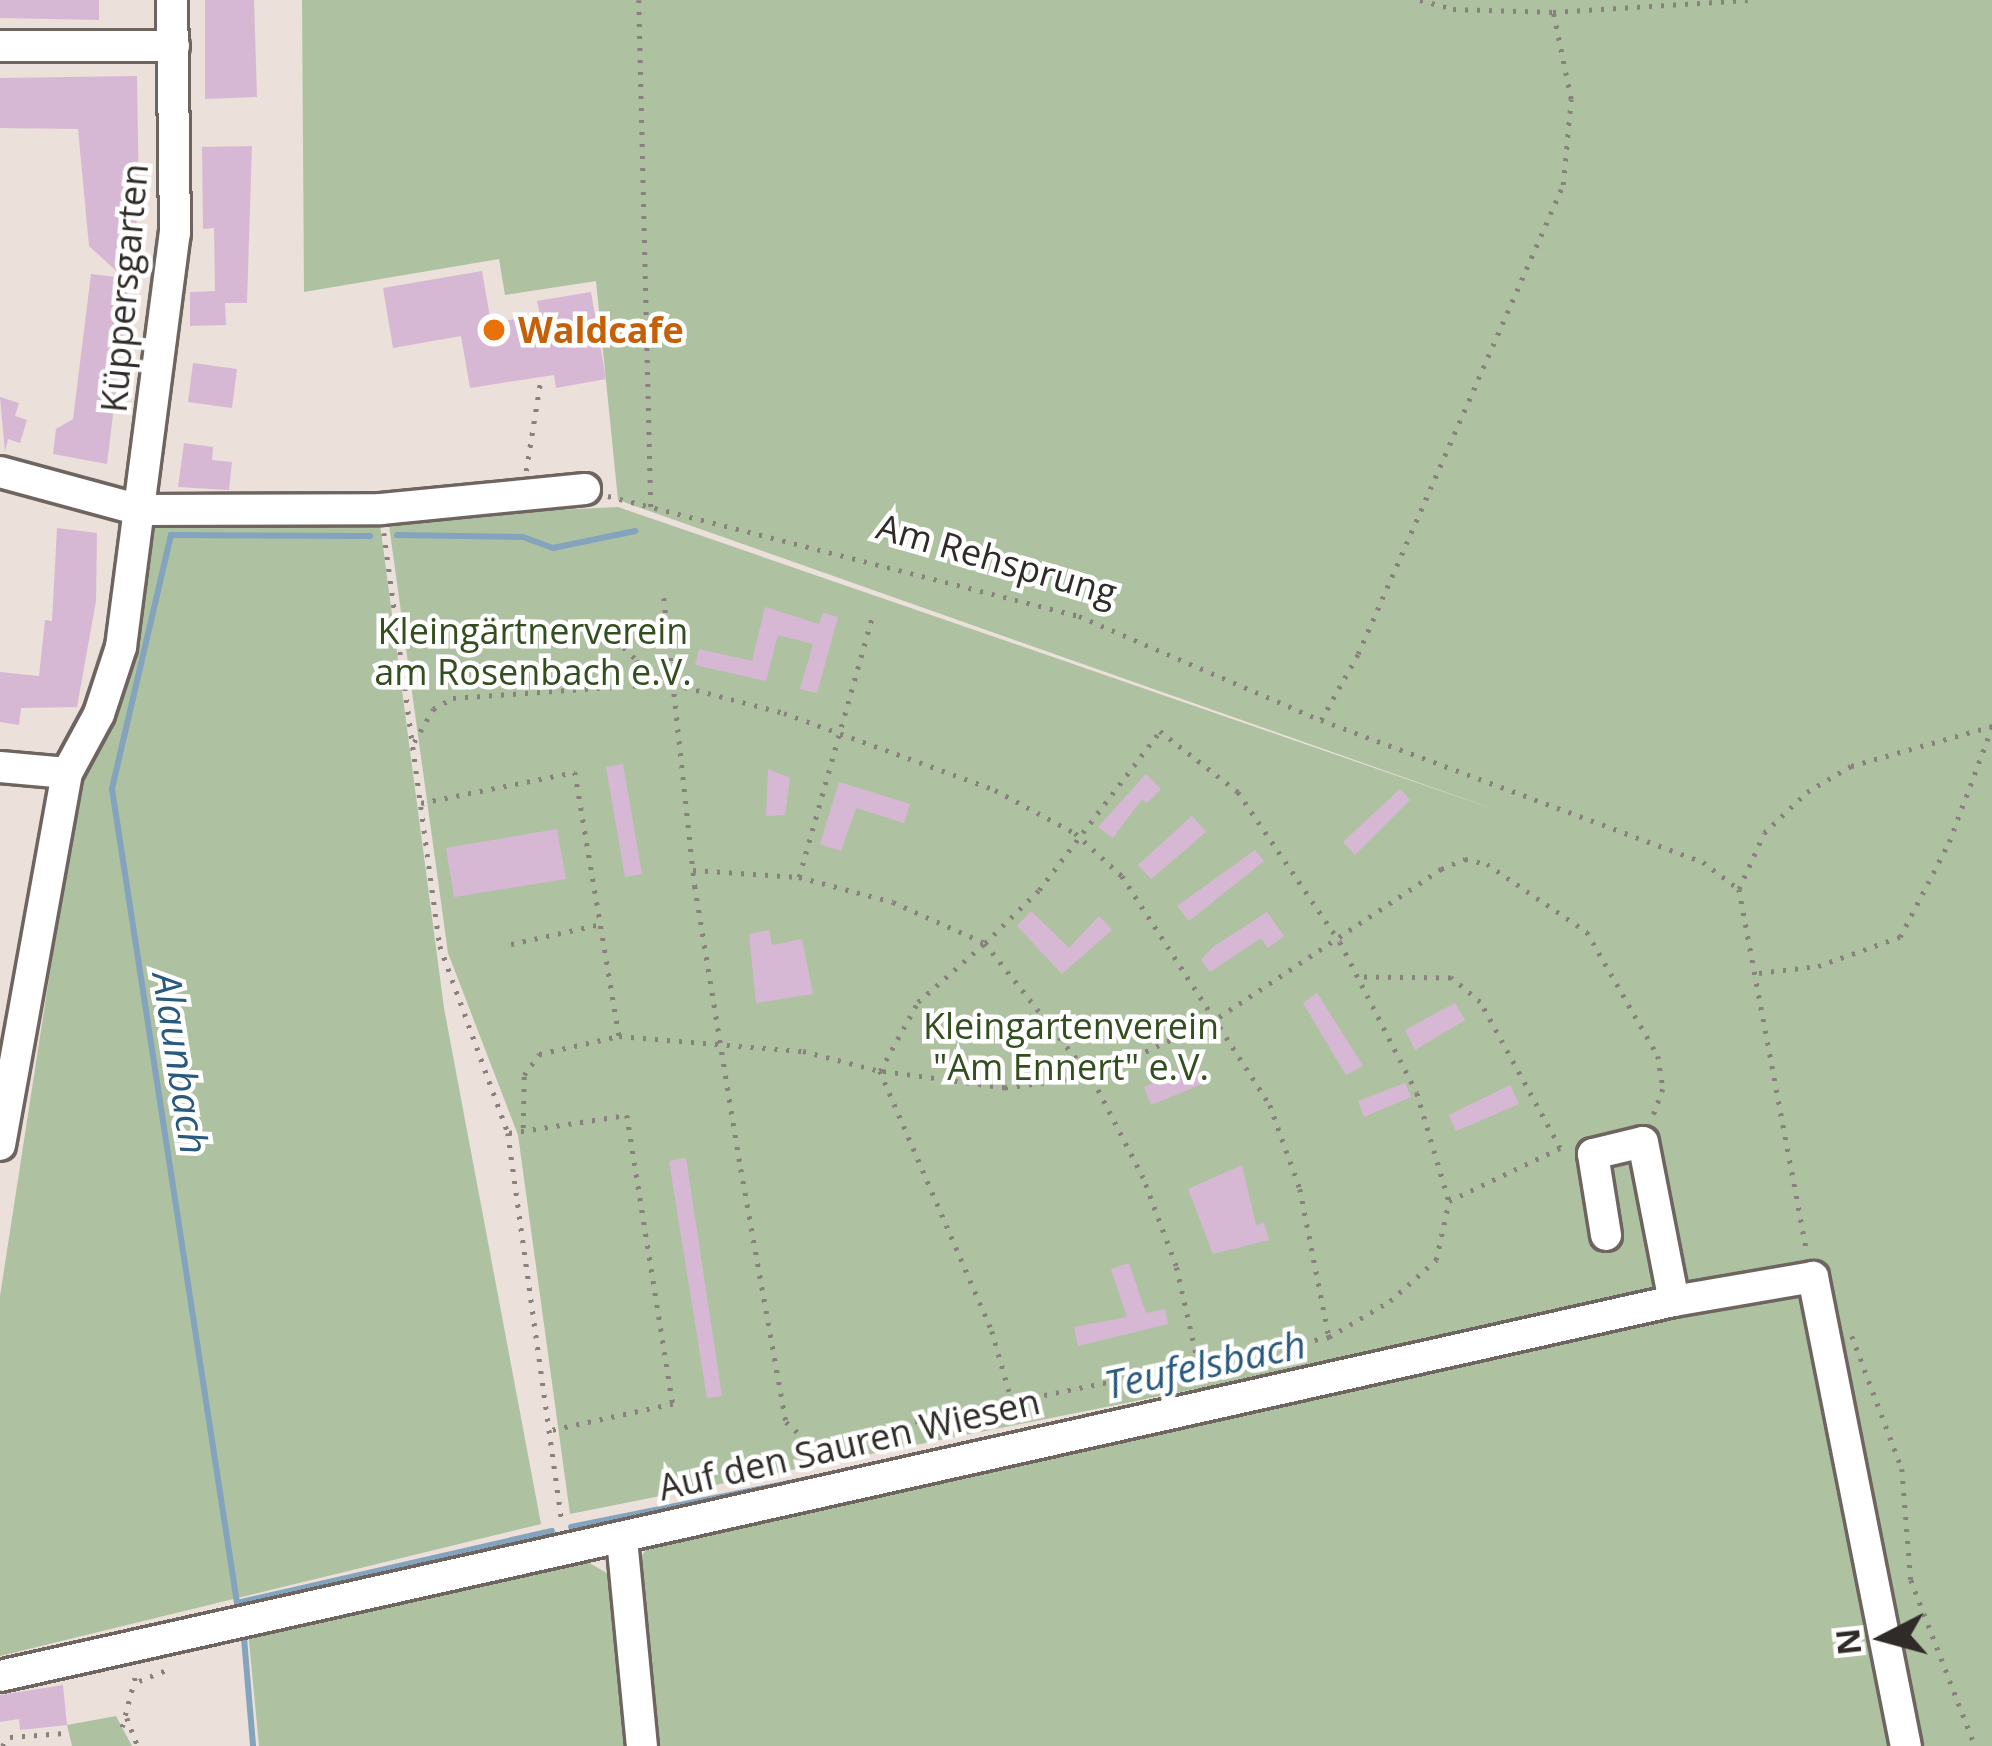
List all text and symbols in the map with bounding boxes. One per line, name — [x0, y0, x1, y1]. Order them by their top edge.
street label: Küppersgarten — [92, 162, 156, 414]
place label: Waldcafe — [518, 308, 684, 352]
marker: Waldcafe — [481, 317, 507, 343]
street label: Am Rehsprung — [872, 504, 1122, 614]
park label: Kleingärtnerverein am Rosenbach e.V. — [374, 608, 692, 693]
water label: Alaunbach — [144, 969, 218, 1157]
park label: Kleingartenverein "Am Ennert" e.V. — [923, 1003, 1219, 1088]
water label: Teufelsbach — [1100, 1320, 1310, 1408]
street label: Auf den Sauren Wiesen — [654, 1379, 1044, 1509]
north arrow — [1824, 1578, 1944, 1698]
text: N — [1824, 1626, 1871, 1658]

